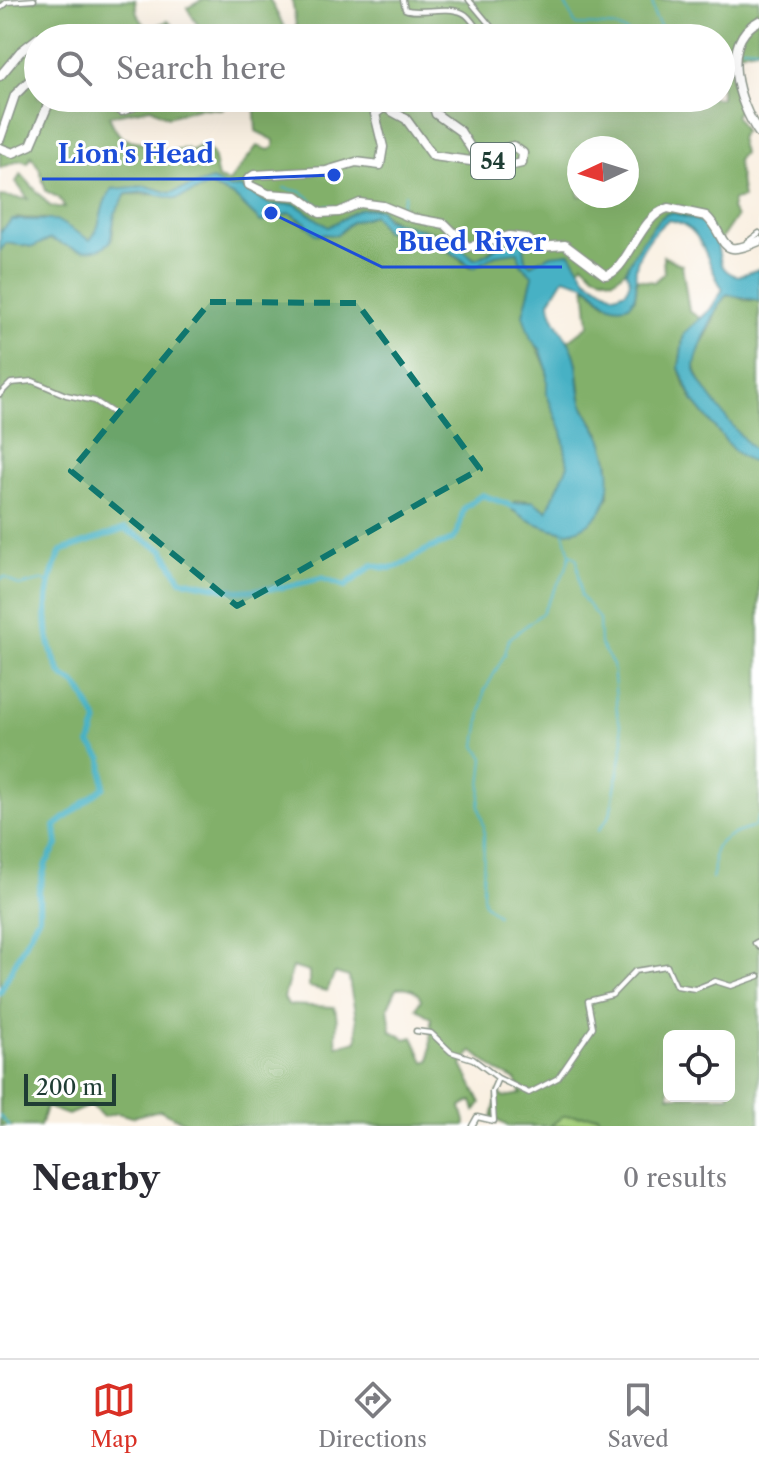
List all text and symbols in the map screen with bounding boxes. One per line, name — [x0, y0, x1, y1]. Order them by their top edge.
search box — [24, 24, 735, 112]
icon: search — [52, 46, 96, 90]
text: Search here — [116, 50, 286, 87]
callout: Lion's Head — [42, 129, 230, 179]
north arrow — [567, 136, 639, 208]
text: Lion's Head — [58, 138, 214, 170]
road number: 54 — [471, 143, 515, 179]
callout: Bued River — [382, 217, 562, 267]
text: Bued River — [398, 226, 547, 258]
map controls — [663, 1030, 735, 1102]
button: locate — [663, 1030, 735, 1102]
scale bar — [24, 1070, 116, 1106]
text: 200 m — [36, 1074, 103, 1101]
text: Nearby — [32, 1157, 160, 1199]
text: 0 results — [623, 1162, 727, 1194]
tab: Map — [90, 1378, 138, 1453]
tab: Directions — [318, 1378, 427, 1453]
tab: Saved — [608, 1378, 669, 1453]

